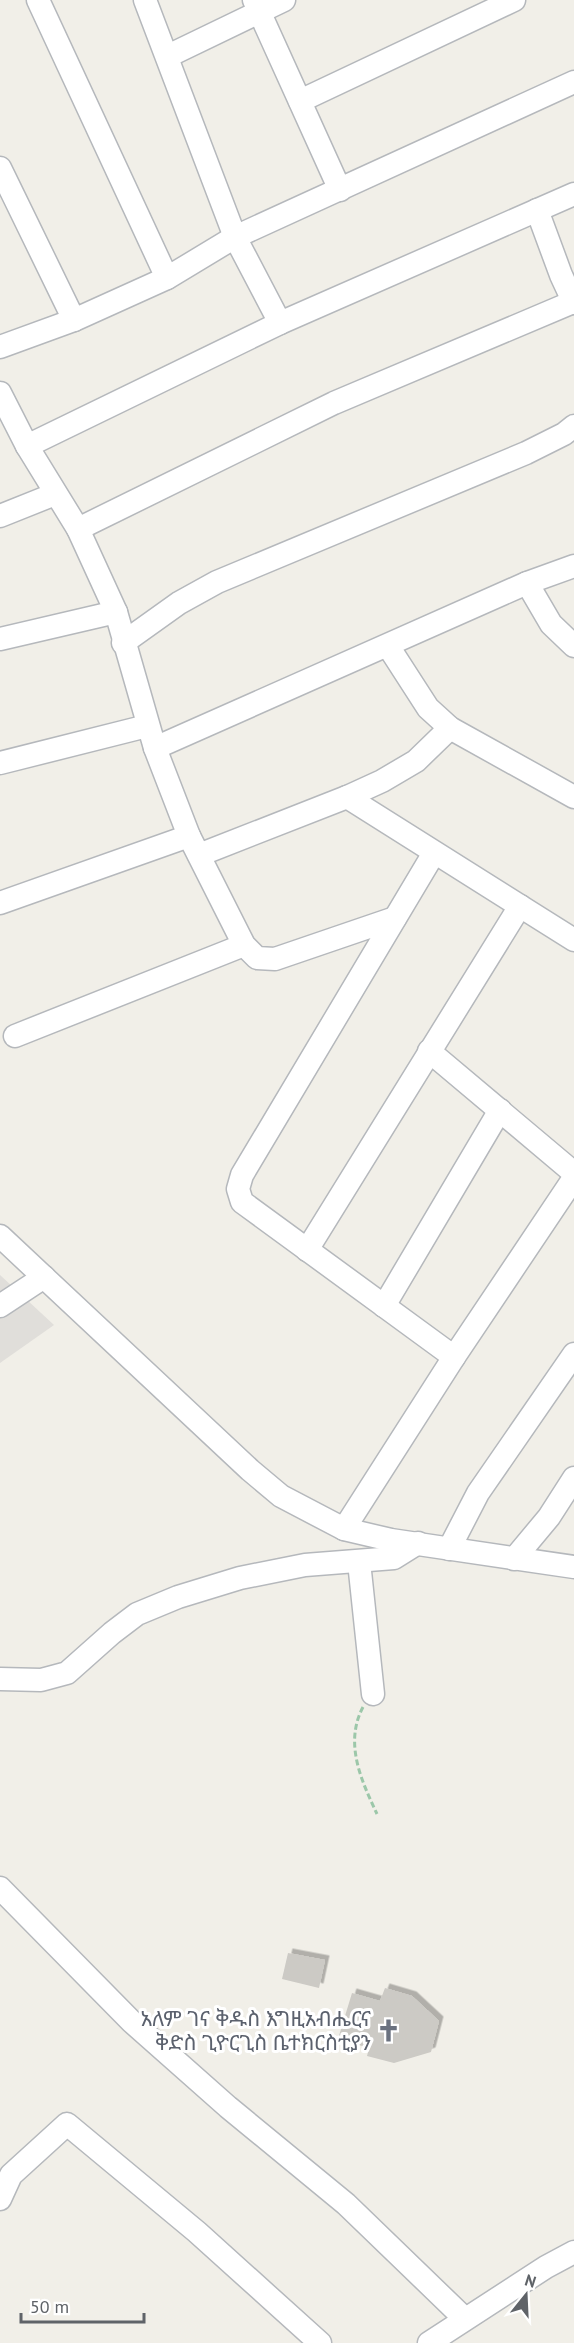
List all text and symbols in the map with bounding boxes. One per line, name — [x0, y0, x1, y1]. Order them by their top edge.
place label: አለም ገና ቅዱስ እግዚአብሔርና ቅድስ ጊዮርጊስ ቤተክርስቲያን — [140, 2005, 371, 2056]
church icon: አለም ገና ቅዱስ እግዚአብሔርና ቅድስ ጊዮርጊስ ቤተክርስቲያን — [376, 2017, 402, 2043]
north arrow — [496, 2265, 556, 2325]
text: N — [523, 2270, 539, 2292]
scale bar — [21, 2286, 144, 2324]
text: 50 m — [30, 2295, 69, 2318]

